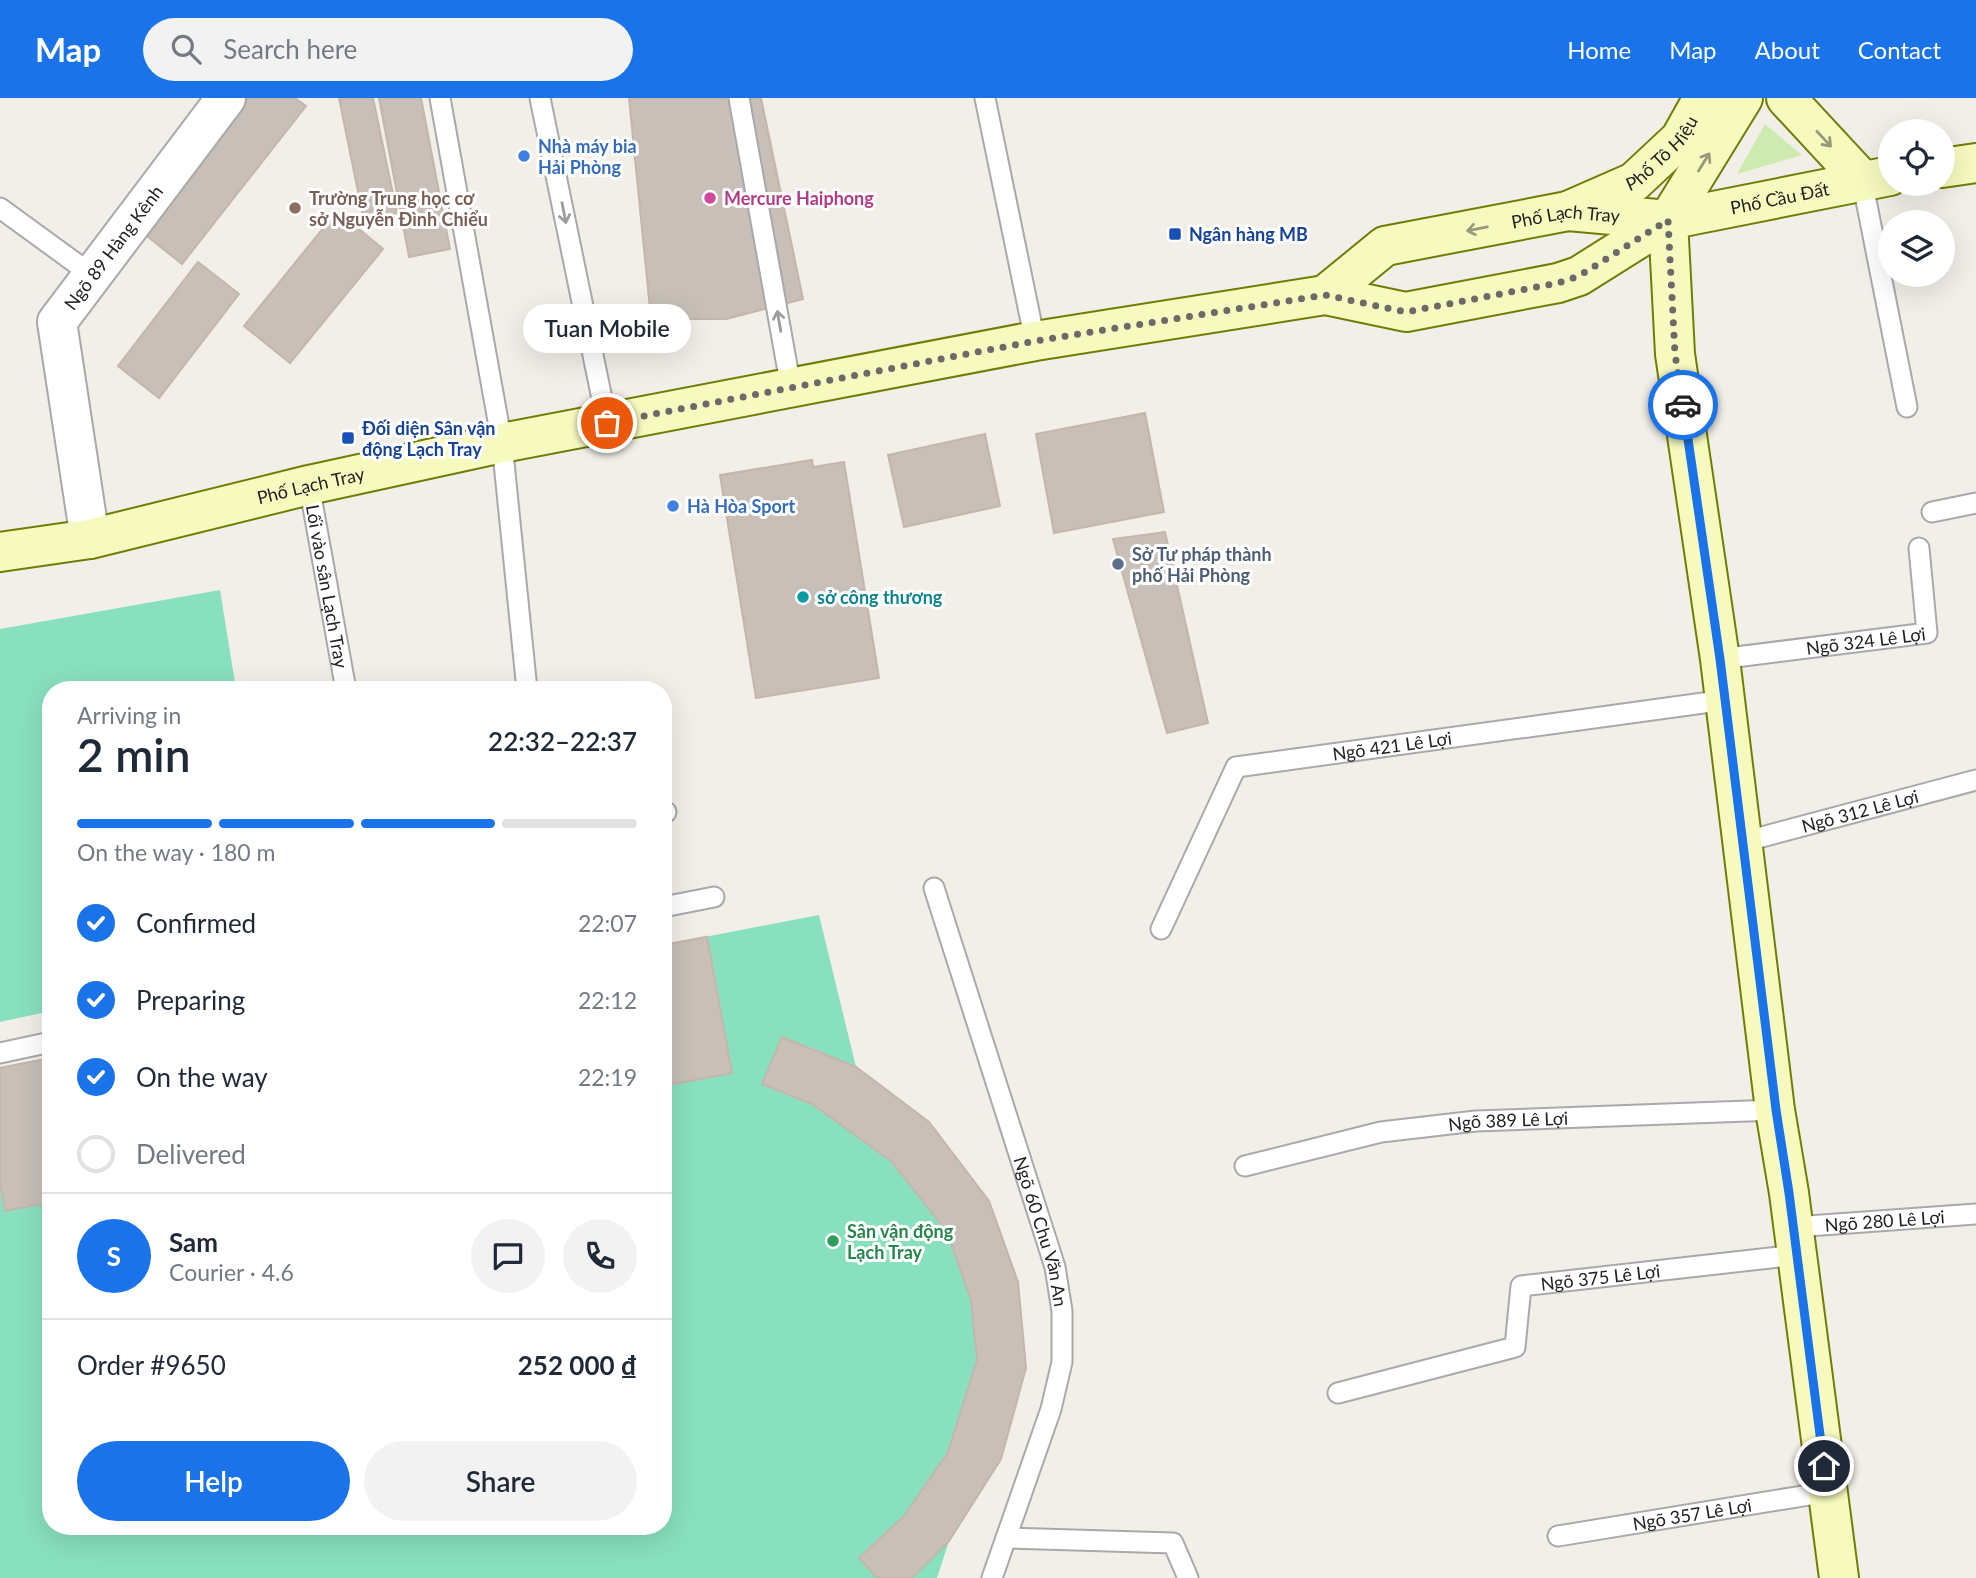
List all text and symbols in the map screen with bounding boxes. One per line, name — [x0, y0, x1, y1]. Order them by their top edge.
search box — [143, 18, 633, 81]
text: Map — [35, 29, 101, 69]
icon: search — [167, 30, 205, 68]
text: Search here — [223, 33, 357, 65]
text: Home — [1567, 35, 1631, 64]
text: Map — [1669, 35, 1717, 64]
text: About — [1755, 35, 1820, 64]
text: Contact — [1858, 35, 1941, 64]
street label: Phố Tô Hiệu — [1622, 112, 1702, 195]
map controls — [1878, 119, 1955, 287]
button: locate — [1878, 119, 1955, 196]
one-way arrow — [1816, 130, 1832, 148]
place label: Nhà máy bia Hải Phòng — [538, 135, 637, 178]
marker: Nhà máy bia Hải Phòng — [516, 148, 532, 164]
one-way arrow — [1698, 152, 1712, 172]
street label: Phố Cầu Đất — [1728, 177, 1831, 218]
street label: Ngõ 89 Hàng Kênh — [59, 181, 167, 314]
place label: Trường Trung học cơ sở Nguyễn Đình Chiểu — [309, 187, 488, 230]
place label: Mercure Haiphong — [724, 187, 874, 209]
marker: Mercure Haiphong — [702, 190, 718, 206]
marker: Trường Trung học cơ sở Nguyễn Đình Chiểu — [287, 200, 303, 216]
street label: Phố Lạch Tray — [1509, 200, 1622, 233]
one-way arrow — [557, 201, 571, 224]
button: layers — [1878, 210, 1955, 287]
one-way arrow — [1466, 222, 1489, 236]
place label: Ngân hàng MB — [1189, 223, 1308, 245]
marker: Ngân hàng MB — [1167, 226, 1183, 242]
callout: Tuan Mobile — [523, 304, 691, 353]
one-way arrow — [772, 310, 785, 333]
text: Tuan Mobile — [544, 314, 670, 342]
courier — [1648, 370, 1718, 440]
icon: car — [1664, 386, 1702, 424]
pin — [577, 393, 637, 453]
icon: bag — [588, 404, 626, 442]
place label: Đối diện Sân vận động Lạch Tray — [361, 417, 496, 460]
marker: Đối diện Sân vận động Lạch Tray — [340, 430, 356, 446]
street label: Phố Lạch Tray — [255, 462, 367, 508]
place label: Hà Hòa Sport — [687, 495, 796, 517]
marker: Hà Hòa Sport — [665, 498, 681, 514]
street label: Lối vào sân Lạch Tray — [302, 503, 353, 671]
place label: Sở Tư pháp thành phố Hải Phòng — [1132, 543, 1272, 586]
marker: Sở Tư pháp thành phố Hải Phòng — [1110, 556, 1126, 572]
place label: sở công thương — [817, 586, 943, 608]
marker: sở công thương — [795, 589, 811, 605]
street label: Ngõ 324 Lê Lợi — [1805, 622, 1927, 659]
text: Arriving in — [77, 701, 181, 729]
text: 22:32–22:37 — [488, 725, 637, 757]
text: 2 min — [77, 727, 191, 782]
street label: Ngõ 421 Lê Lợi — [1331, 727, 1453, 765]
street label: Ngõ 312 Lê Lợi — [1799, 785, 1921, 837]
text: On the way · 180 m — [77, 838, 276, 866]
icon: check — [77, 904, 115, 942]
text: Confirmed — [136, 907, 256, 939]
text: 22:07 — [578, 909, 637, 937]
icon: check — [77, 981, 115, 1019]
text: Preparing — [136, 984, 245, 1016]
text: 22:12 — [578, 986, 637, 1014]
icon: check — [77, 1058, 115, 1096]
text: On the way — [136, 1061, 268, 1093]
text: 22:19 — [578, 1063, 637, 1091]
street label: Ngõ 389 Lê Lợi — [1447, 1107, 1569, 1135]
text: Delivered — [136, 1138, 246, 1170]
street label: Ngõ 60 Chu Văn An — [1009, 1154, 1072, 1308]
street label: Ngõ 280 Lê Lợi — [1824, 1205, 1945, 1236]
button: chat — [471, 1219, 545, 1293]
button: phone — [563, 1219, 637, 1293]
place label: Sân vận động Lạch Tray — [847, 1220, 954, 1263]
text: Sam — [169, 1226, 218, 1258]
marker: Sân vận động Lạch Tray — [825, 1233, 841, 1249]
text: S — [107, 1240, 121, 1272]
text: Courier · 4.6 — [169, 1258, 294, 1286]
street label: Ngõ 375 Lê Lợi — [1539, 1259, 1661, 1295]
text: Order #9650 — [77, 1349, 226, 1381]
text: 252 000 ₫ — [518, 1349, 637, 1381]
pin — [1794, 1436, 1854, 1496]
button: Help — [77, 1441, 350, 1521]
button: Share — [364, 1441, 637, 1521]
icon: home — [1805, 1447, 1843, 1485]
street label: Ngõ 357 Lê Lợi — [1631, 1493, 1753, 1535]

